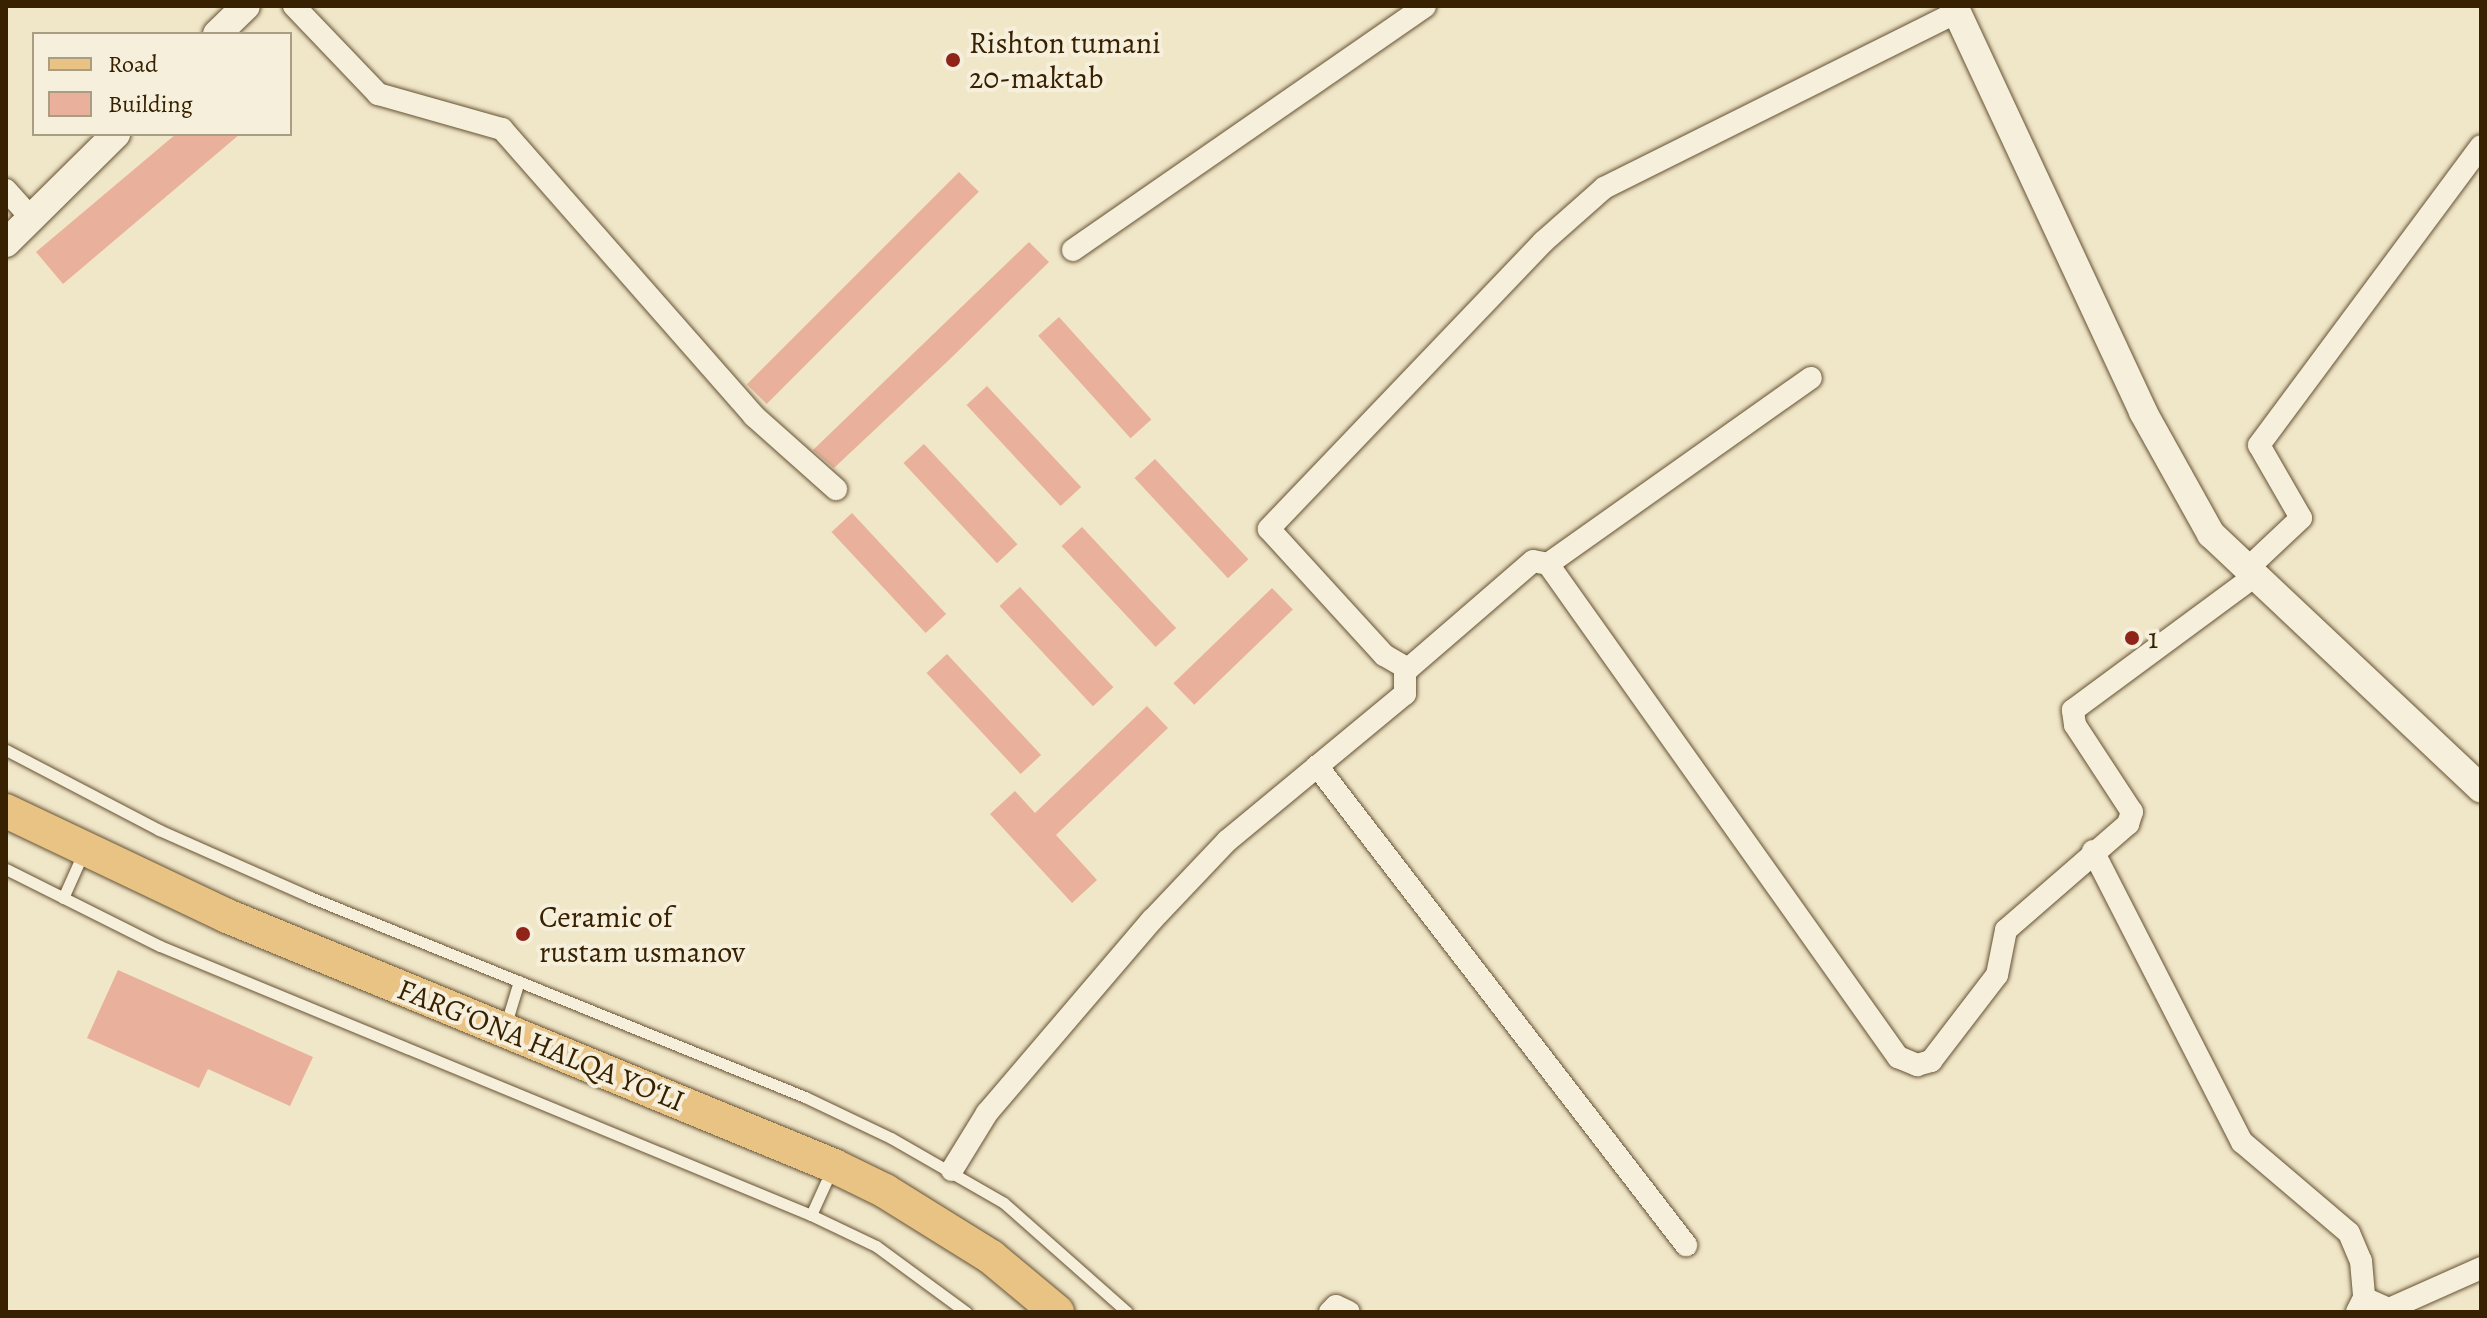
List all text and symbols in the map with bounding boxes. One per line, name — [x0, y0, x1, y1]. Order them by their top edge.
place label: Rishton tumani 20-maktab — [969, 25, 1161, 96]
legend — [32, 32, 292, 136]
text: Road — [108, 48, 158, 80]
marker: Rishton tumani 20-maktab — [944, 51, 962, 69]
text: Building — [108, 88, 193, 120]
place label: 1 — [2148, 620, 2158, 656]
marker: 1 — [2123, 629, 2141, 647]
place label: Ceramic of rustam usmanov — [539, 899, 745, 970]
marker: Ceramic of rustam usmanov — [514, 925, 532, 943]
street label: FARG‘ONA HALQA YO‘LI — [392, 971, 690, 1119]

